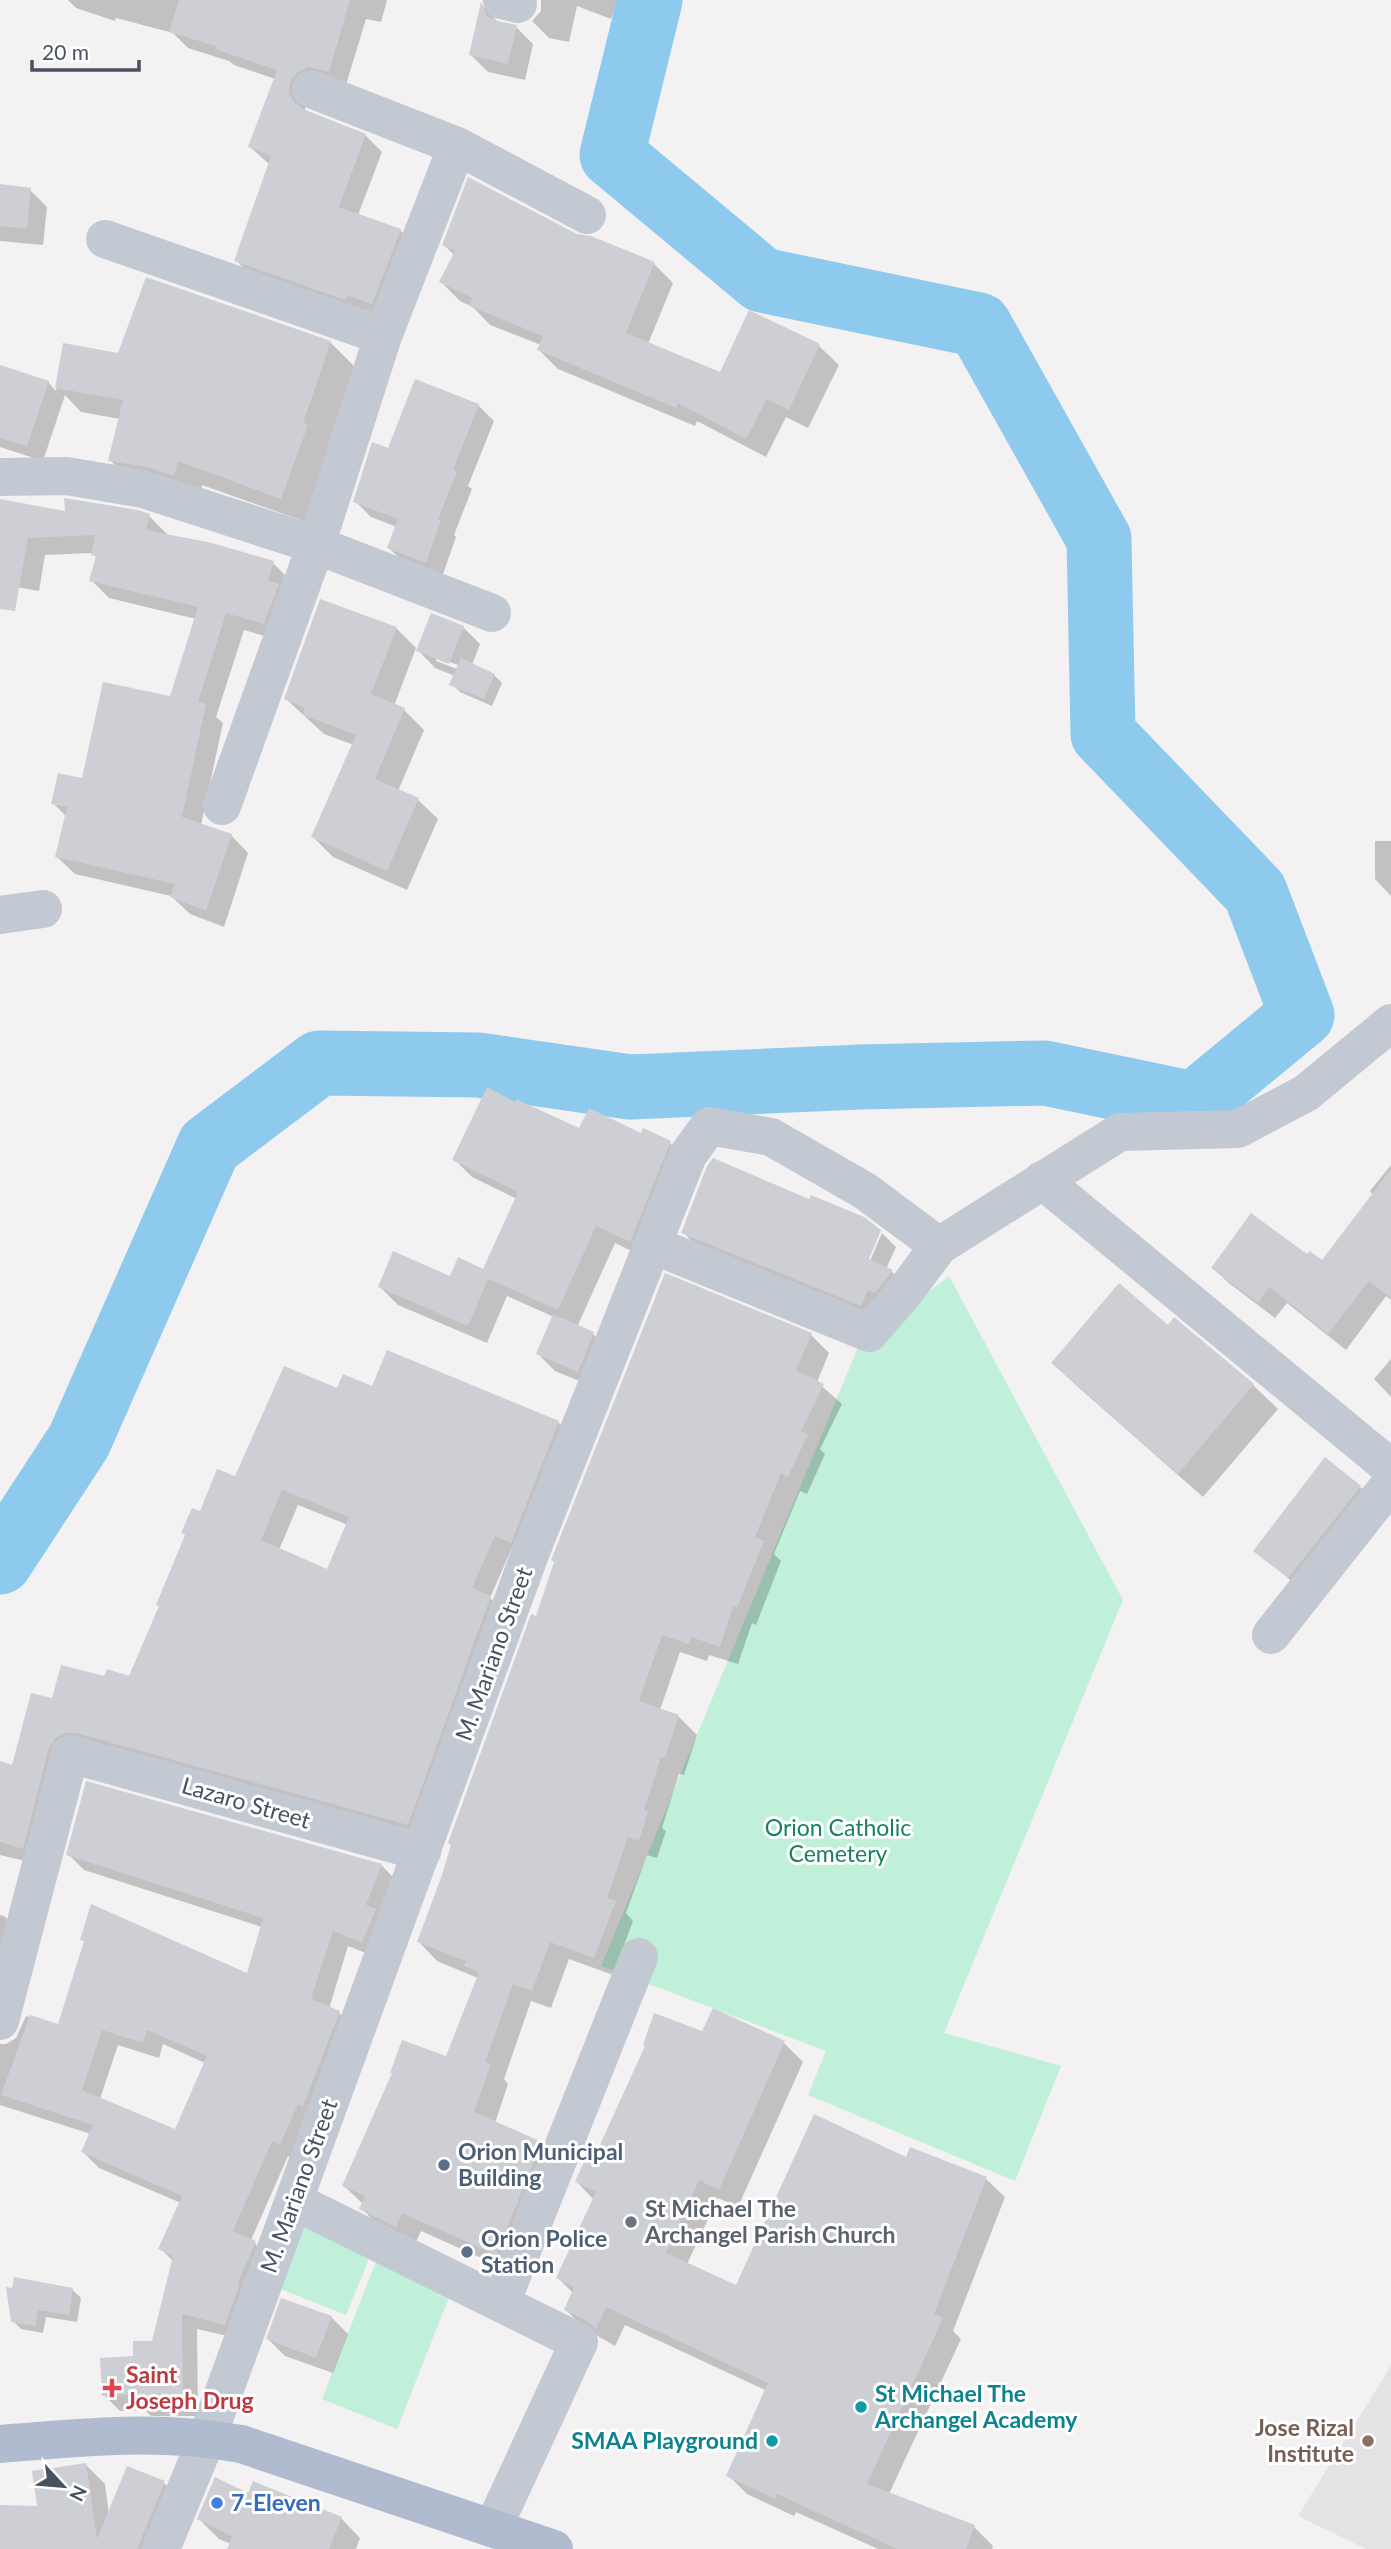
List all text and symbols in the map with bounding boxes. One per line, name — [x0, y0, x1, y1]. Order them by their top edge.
scale bar — [32, 28, 138, 72]
text: 20 m — [42, 39, 89, 64]
street label: M. Mariano Street — [449, 1562, 538, 1744]
street label: Lazaro Street — [179, 1770, 315, 1834]
park label: Orion Catholic Cemetery — [765, 1813, 911, 1867]
street label: M. Mariano Street — [254, 2094, 343, 2276]
place label: Orion Municipal Building — [458, 2137, 623, 2191]
marker: Orion Municipal Building — [436, 2157, 452, 2173]
place label: St Michael The Archangel Parish Church — [644, 2194, 896, 2248]
marker: St Michael The Archangel Parish Church — [623, 2214, 639, 2230]
place label: Orion Police Station — [481, 2224, 607, 2278]
marker: Orion Police Station — [459, 2244, 475, 2260]
place label: Saint Joseph Drug — [126, 2360, 254, 2414]
place label: St Michael The Archangel Academy — [874, 2379, 1078, 2433]
marker: Saint Joseph Drug — [104, 2380, 120, 2396]
marker: St Michael The Archangel Academy — [853, 2399, 869, 2415]
place label: Jose Rizal Institute — [1255, 2413, 1354, 2467]
place label: SMAA Playground — [571, 2426, 758, 2454]
marker: SMAA Playground — [764, 2433, 780, 2449]
marker: Jose Rizal Institute — [1360, 2433, 1376, 2449]
north arrow — [28, 2451, 98, 2521]
text: N — [65, 2482, 92, 2505]
place label: 7-Eleven — [231, 2488, 321, 2516]
marker: 7-Eleven — [209, 2495, 225, 2511]

